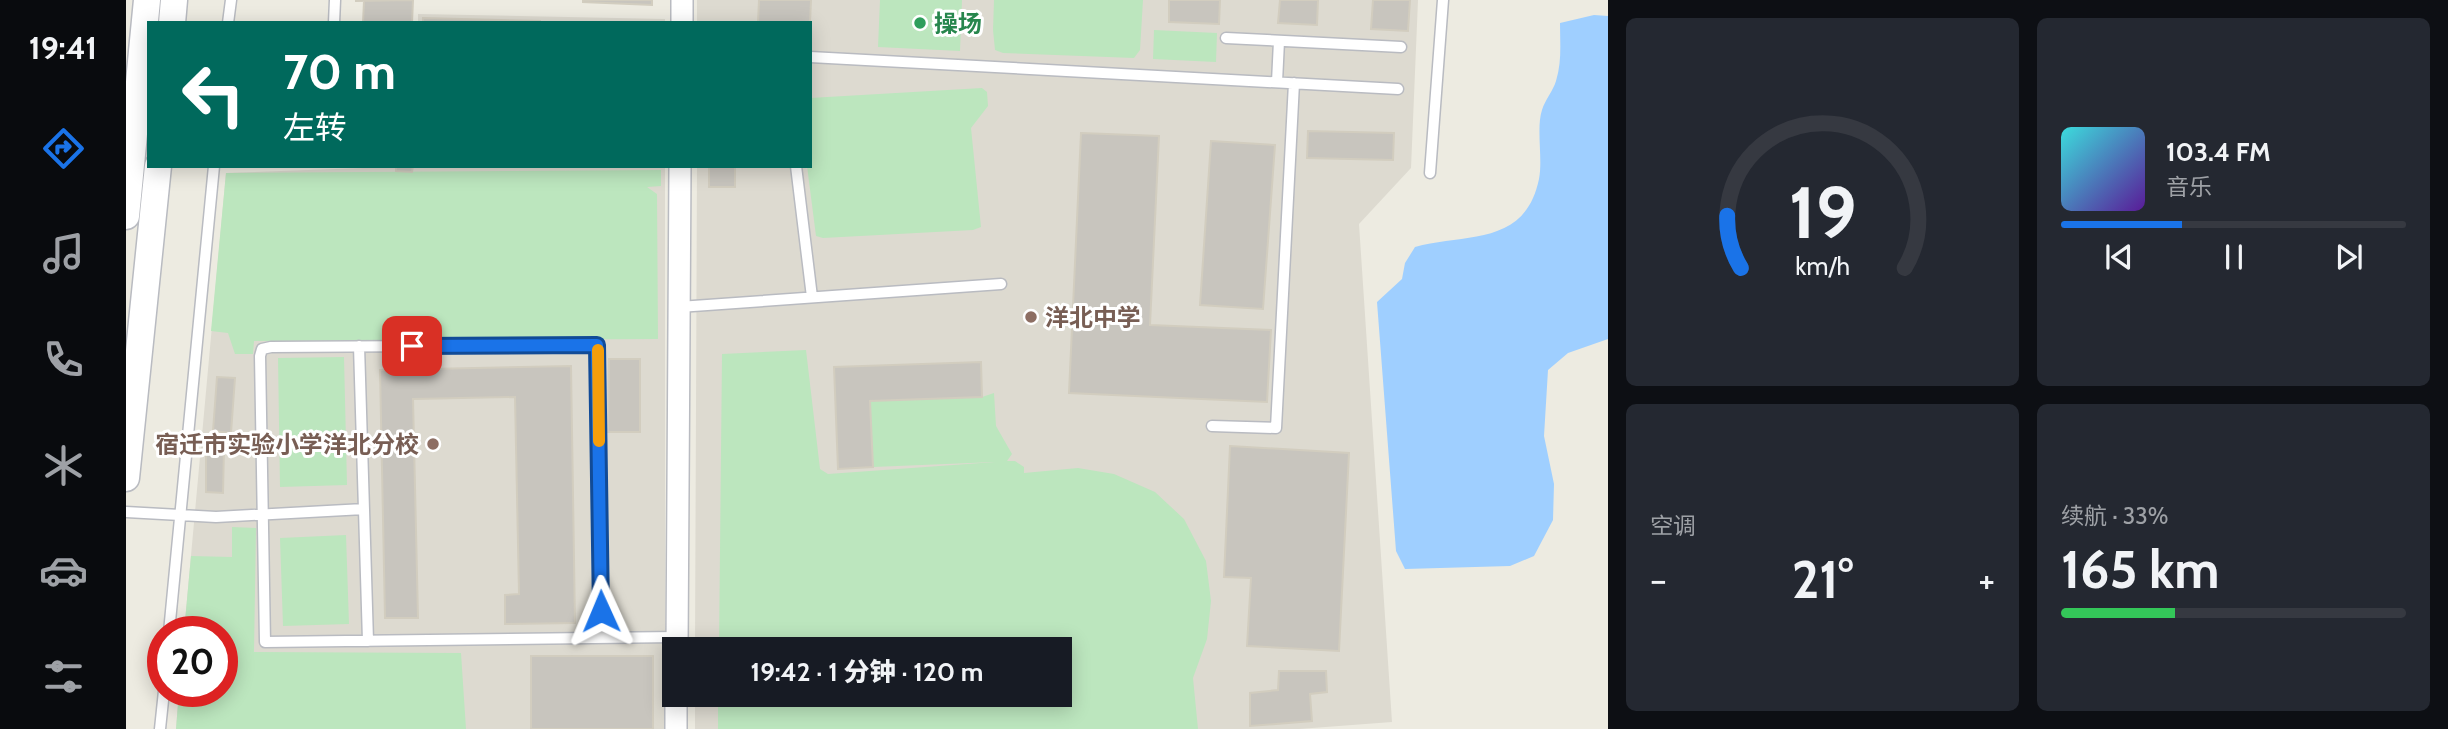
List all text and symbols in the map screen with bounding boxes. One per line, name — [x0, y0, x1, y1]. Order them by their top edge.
place label: 操场 — [934, 9, 982, 38]
marker: 操场 — [912, 15, 928, 31]
text: 19:41 — [29, 28, 97, 67]
text: 70 m — [283, 42, 396, 101]
icon: left — [168, 49, 259, 140]
text: 左转 — [283, 108, 347, 147]
icon: directions — [39, 124, 88, 173]
text: 103.4 FM — [2166, 136, 2271, 168]
text: 19 — [1789, 168, 1856, 256]
text: 音乐 — [2166, 173, 2212, 201]
icon: music — [39, 229, 88, 278]
icon: previous — [2100, 238, 2138, 276]
icon: pause — [2215, 238, 2253, 276]
icon: next — [2330, 238, 2368, 276]
text: km/h — [1795, 251, 1850, 281]
place label: 洋北中学 — [1045, 303, 1141, 332]
marker: 洋北中学 — [1023, 309, 1039, 325]
pin — [382, 316, 442, 376]
icon: arrive — [393, 327, 431, 365]
icon: phone — [39, 335, 88, 384]
place label: 宿迁市实验小学洋北分校 — [155, 430, 419, 459]
marker: 宿迁市实验小学洋北分校 — [425, 436, 441, 452]
icon: climate — [39, 441, 88, 490]
text: 续航 · 33% — [2061, 502, 2168, 530]
text: 空调 — [1650, 512, 1696, 540]
text: 165 km — [2061, 538, 2219, 601]
icon: car — [39, 546, 88, 595]
text: 21° — [1792, 548, 1853, 611]
text: − — [1650, 556, 1667, 603]
text: + — [1978, 556, 1995, 603]
position arrow — [564, 574, 638, 648]
speed limit sign: 20 — [147, 616, 238, 707]
icon: filters — [39, 652, 88, 701]
text: 19:42 · 1 分钟 · 120 m — [751, 656, 983, 688]

